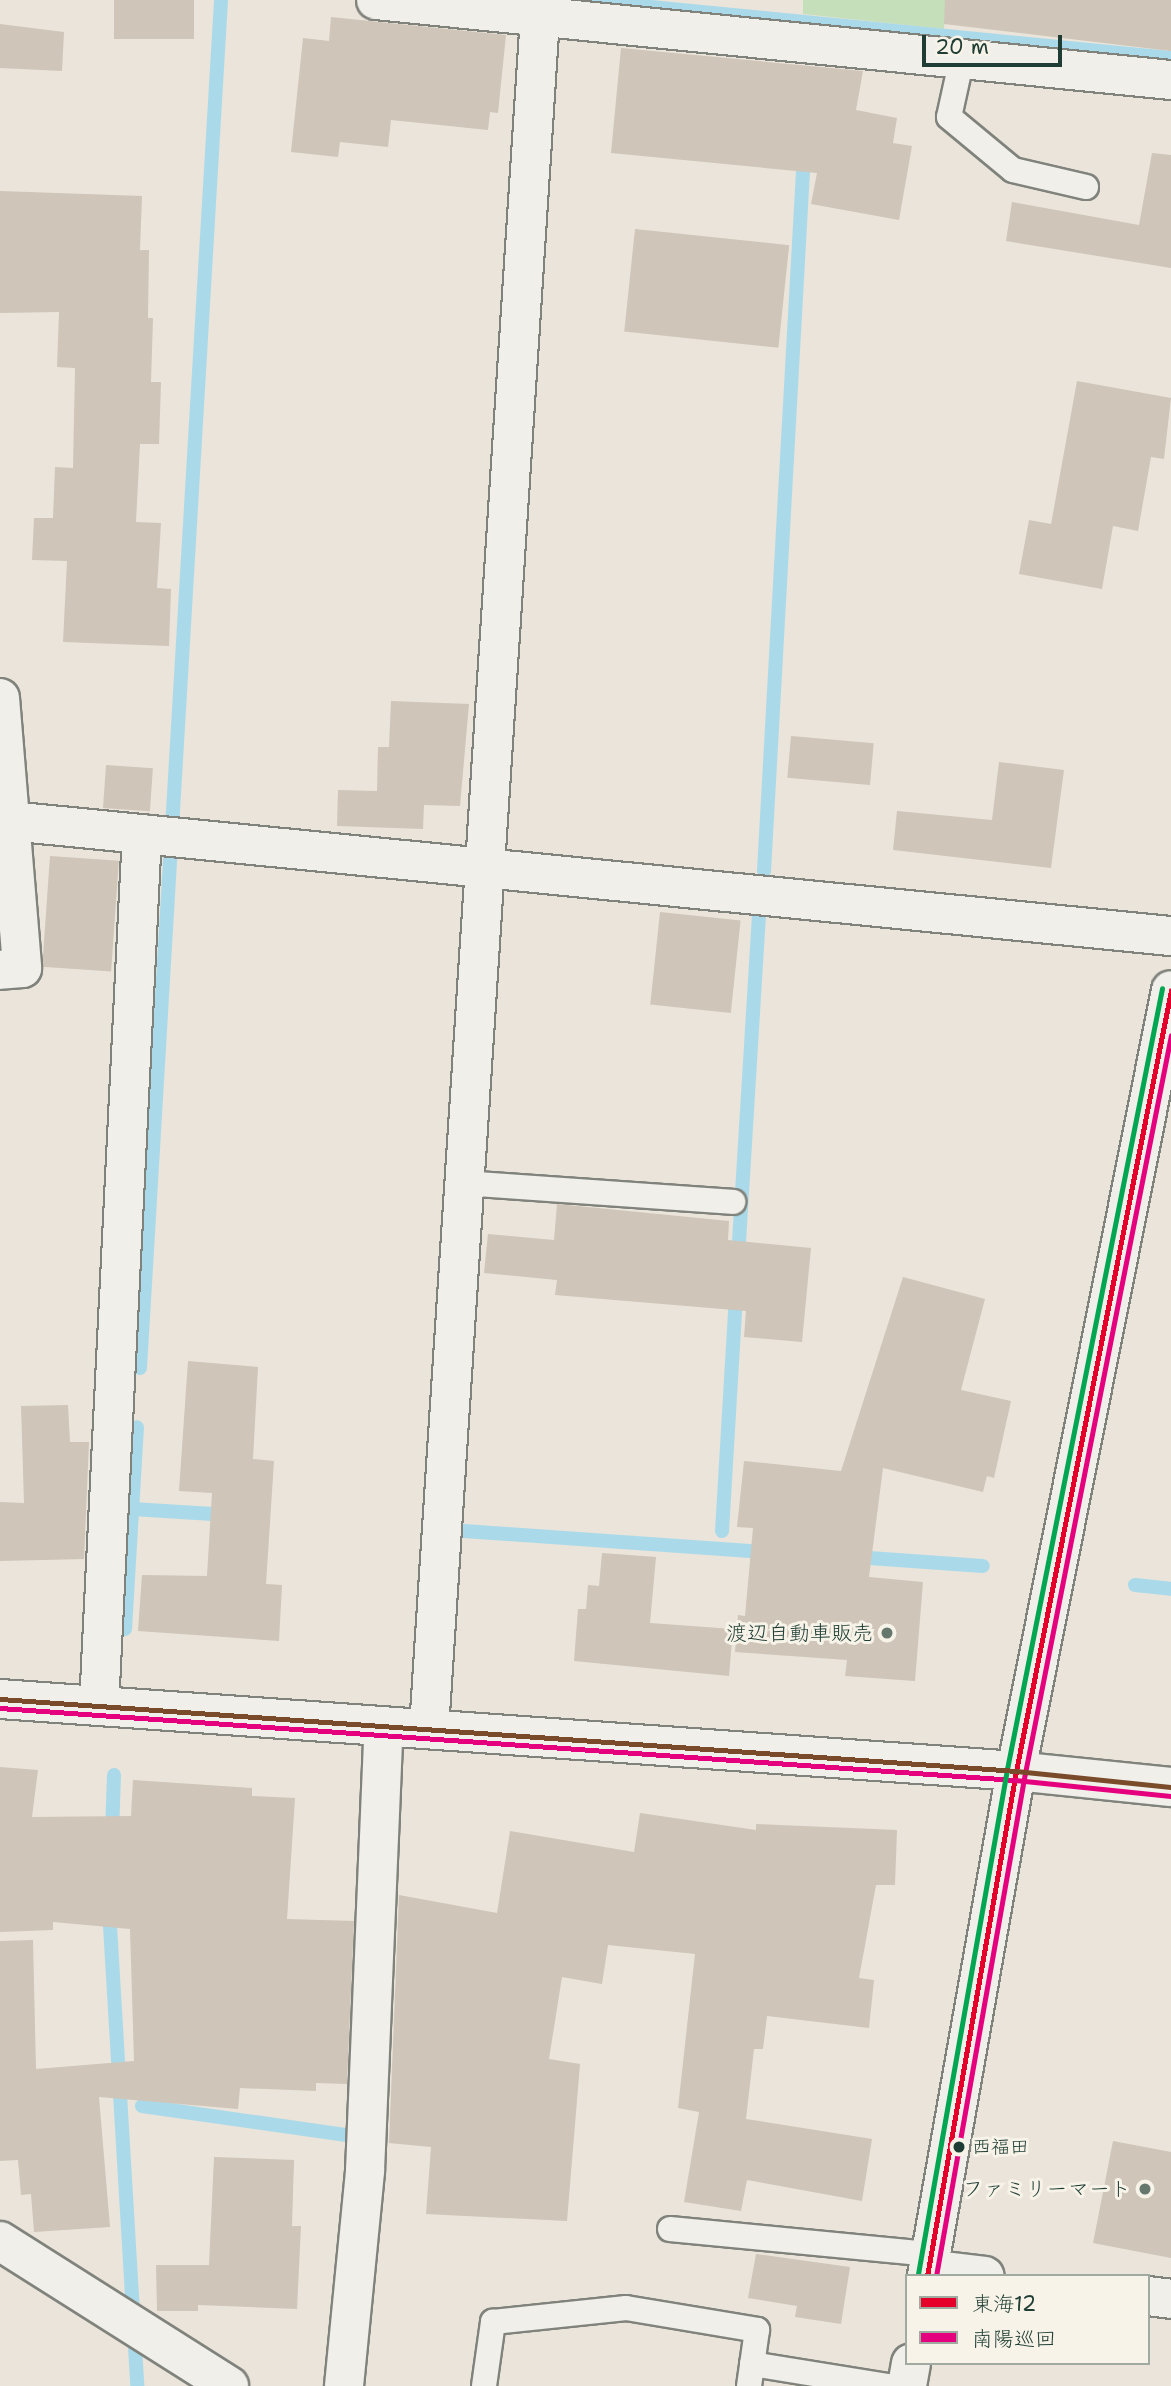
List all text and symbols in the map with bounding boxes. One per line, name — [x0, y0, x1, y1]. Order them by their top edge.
scale bar — [926, 21, 1066, 65]
text: 20 m — [935, 33, 989, 61]
place label: 渡辺自動車販売 — [726, 1620, 873, 1646]
marker: 渡辺自動車販売 — [879, 1625, 895, 1641]
place label: 西福田 — [972, 2136, 1029, 2158]
marker: 西福田 — [952, 2140, 966, 2154]
place label: ファミリーマート — [963, 2176, 1131, 2202]
marker: ファミリーマート — [1137, 2181, 1153, 2197]
legend — [905, 2274, 1150, 2365]
text: 東海12 — [972, 2290, 1036, 2318]
text: 南陽巡回 — [972, 2325, 1056, 2353]

